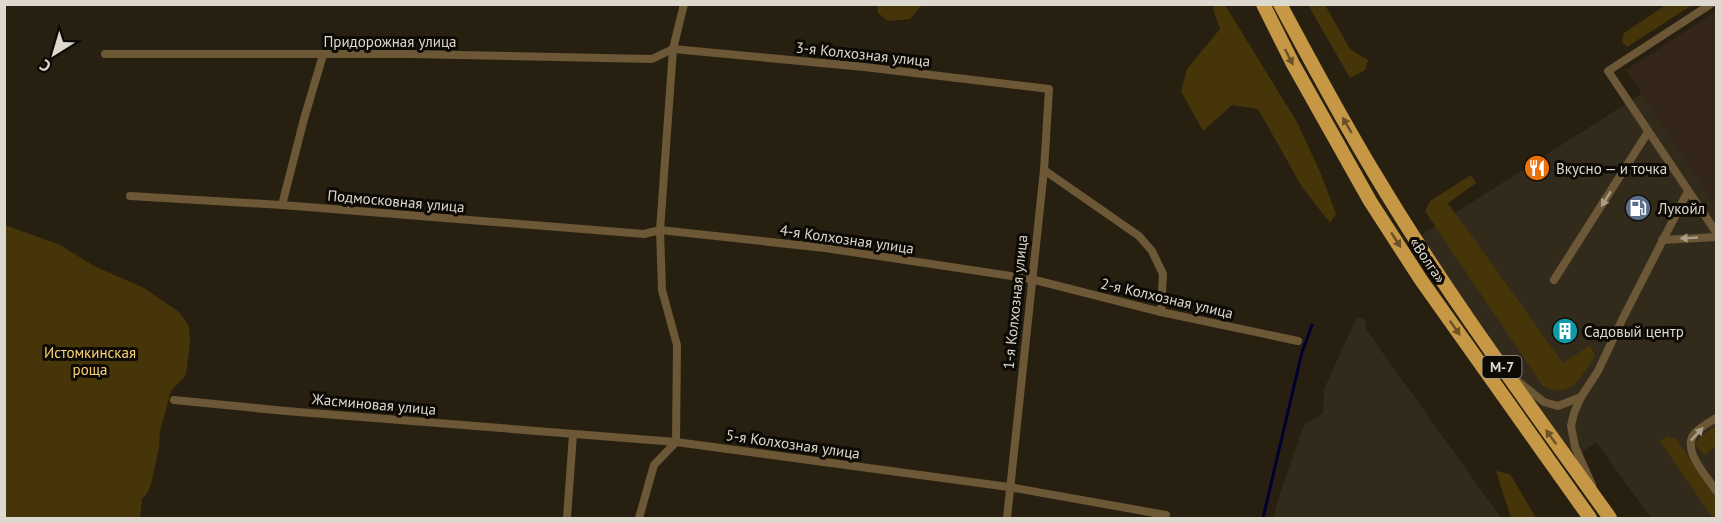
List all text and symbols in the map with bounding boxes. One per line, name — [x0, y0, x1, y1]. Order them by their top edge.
north arrow — [24, 24, 84, 84]
street label: Придорожная улица — [323, 32, 457, 51]
street label: 3-я Колхозная улица — [795, 37, 931, 71]
one-way arrow — [1284, 48, 1294, 65]
text: С — [35, 55, 55, 77]
one-way arrow — [1341, 117, 1352, 133]
restaurant icon: Вкусно — и точка — [1522, 153, 1552, 183]
place label: Вкусно — и точка — [1556, 159, 1667, 178]
street label: Подмосковная улица — [327, 186, 465, 216]
one-way arrow — [1600, 191, 1611, 207]
fuel station icon: Лукойл — [1623, 193, 1653, 223]
place label: Лукойл — [1657, 199, 1705, 218]
street label: 4-я Колхозная улица — [779, 220, 915, 258]
one-way arrow — [1390, 232, 1402, 248]
street label: «Волга» — [1406, 233, 1450, 287]
one-way arrow — [1680, 233, 1699, 242]
street label: 1-я Колхозная улица — [998, 234, 1032, 370]
street label: 2-я Колхозная улица — [1099, 274, 1235, 322]
building icon: Садовый центр — [1550, 316, 1580, 346]
one-way arrow — [1449, 319, 1461, 335]
place label: Садовый центр — [1584, 322, 1684, 341]
park label: Истомкинская роща — [44, 343, 136, 379]
road number: М-7 — [1482, 356, 1522, 378]
street label: Жасминовая улица — [310, 389, 437, 419]
street label: 5-я Колхозная улица — [725, 425, 861, 463]
one-way arrow — [1690, 426, 1704, 441]
one-way arrow — [1545, 430, 1557, 446]

